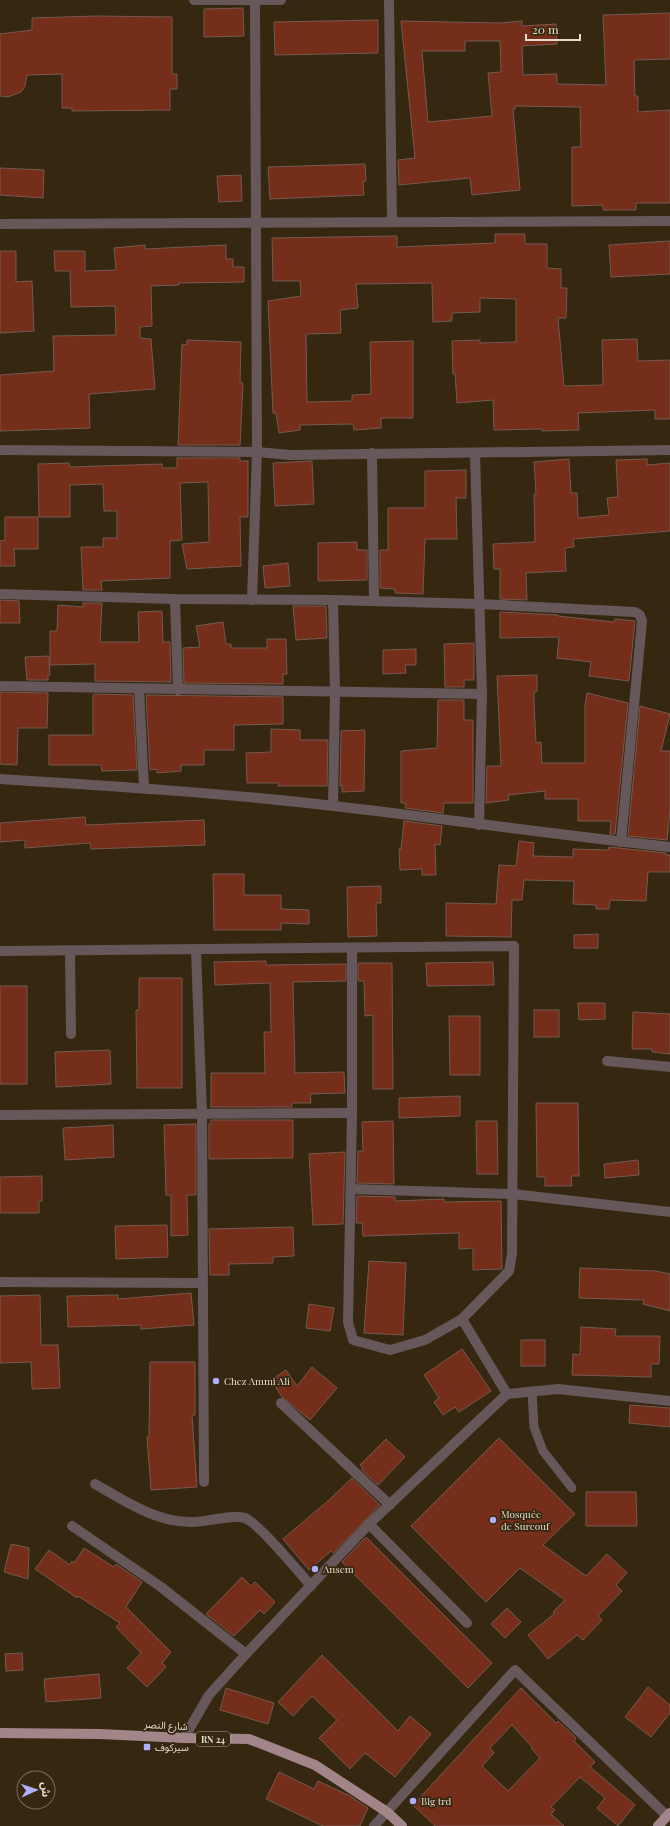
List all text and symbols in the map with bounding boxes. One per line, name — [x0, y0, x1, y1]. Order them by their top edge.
scale bar — [526, 16, 580, 42]
text: 20 m — [532, 21, 559, 37]
place label: Chez Ammi Ali — [224, 1374, 290, 1388]
marker: Chez Ammi Ali — [211, 1376, 221, 1386]
place label: Mosquée de Surcouf — [501, 1507, 550, 1533]
marker: Mosquée de Surcouf — [488, 1515, 498, 1525]
place label: Ansem — [322, 1562, 354, 1576]
marker: Ansem — [310, 1564, 320, 1574]
street label: شارع النصر — [143, 1717, 188, 1734]
road number: RN 24 — [196, 1732, 230, 1746]
place label: سيركوف — [155, 1740, 189, 1754]
marker: سيركوف — [142, 1742, 152, 1752]
north arrow — [16, 1770, 56, 1810]
text: ش — [39, 1782, 54, 1797]
place label: Blg trd — [421, 1794, 451, 1808]
marker: Blg trd — [408, 1796, 418, 1806]

